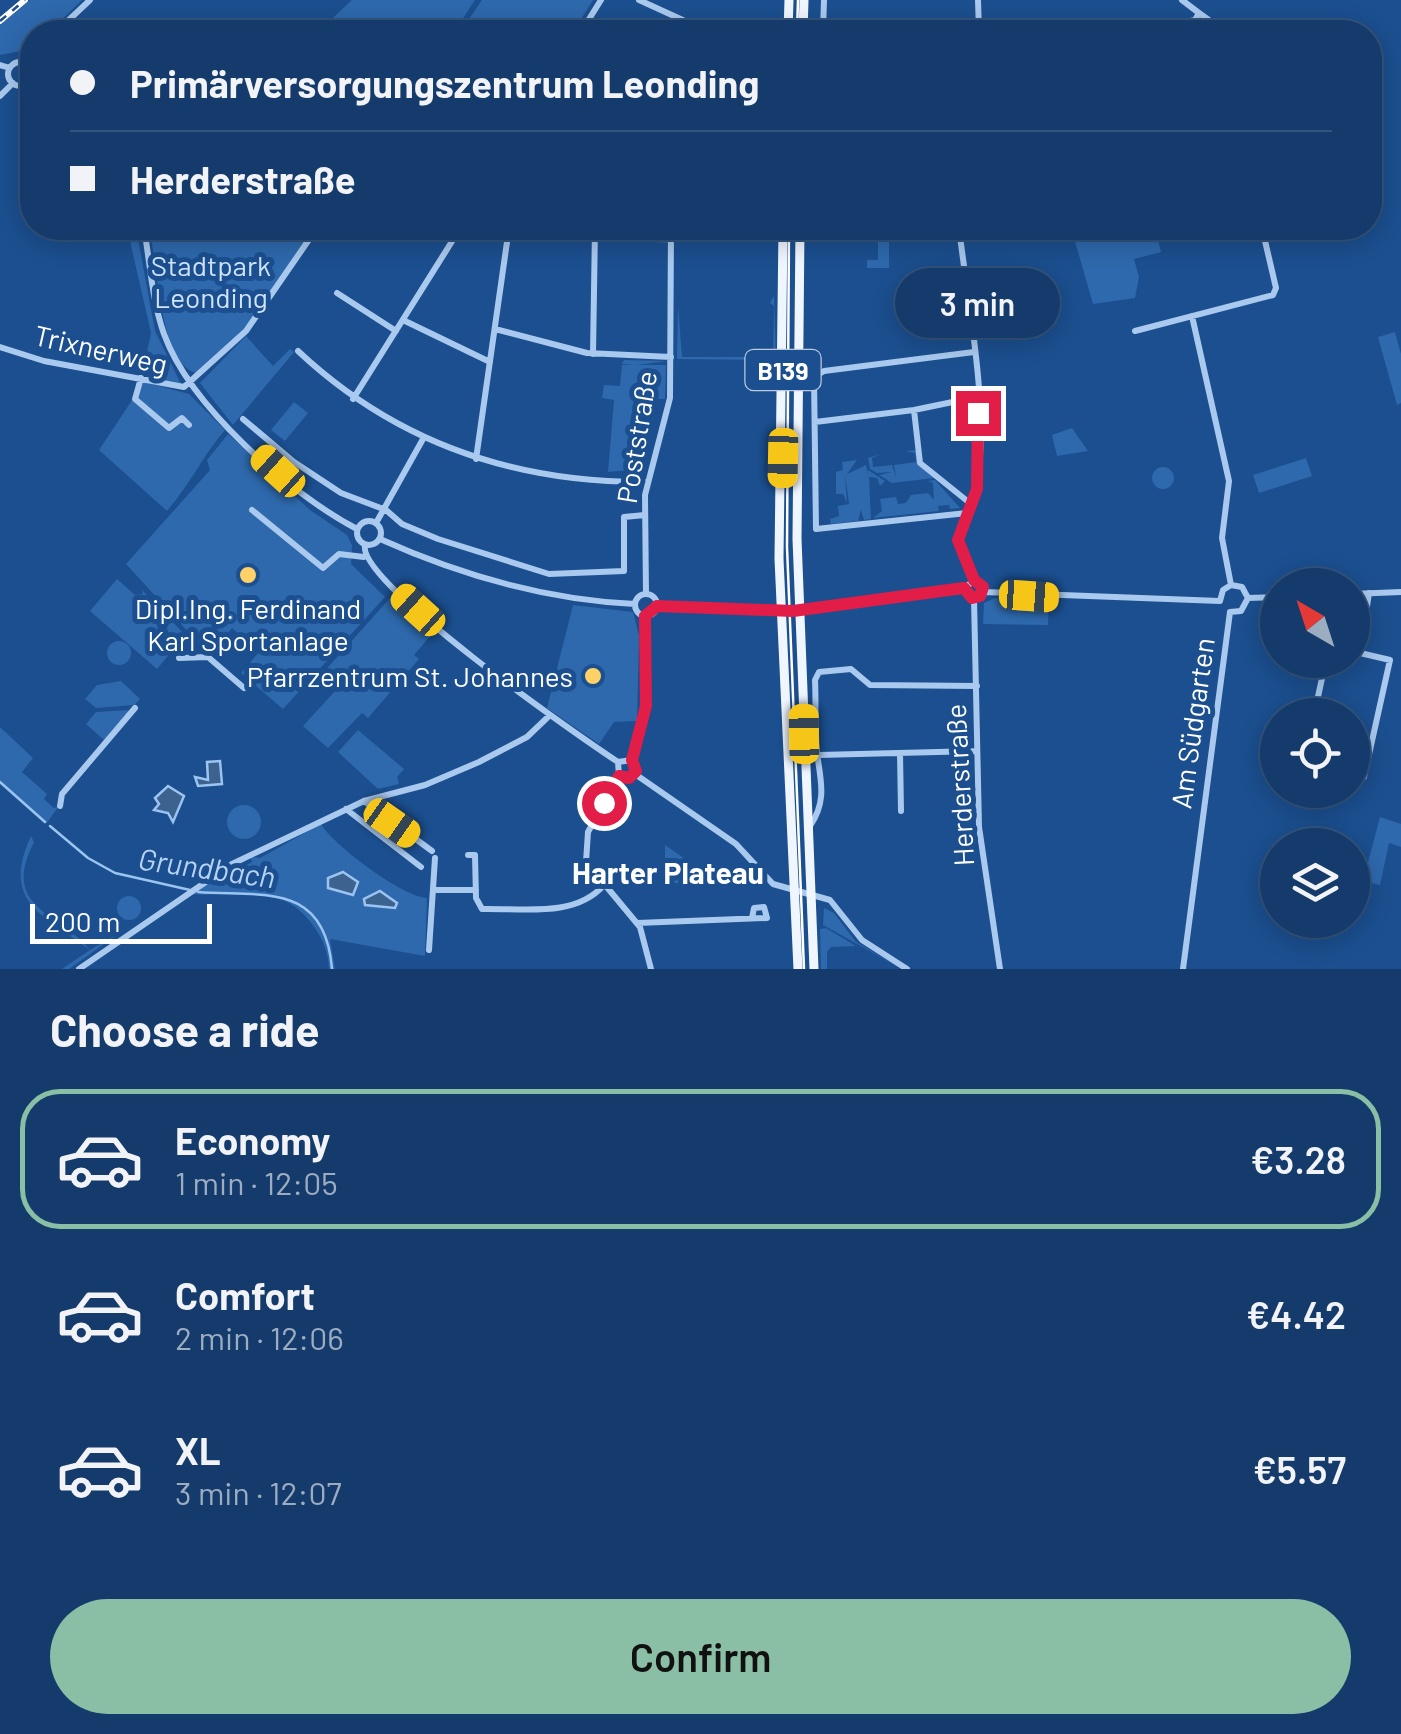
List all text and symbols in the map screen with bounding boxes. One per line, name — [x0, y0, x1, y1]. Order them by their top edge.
text: Primärversorgungszentrum Leonding — [130, 60, 759, 106]
text: Herderstraße — [130, 156, 356, 202]
park label: Stadtpark Leonding — [151, 248, 271, 314]
callout: 3 min — [896, 268, 1060, 338]
text: 3 min — [940, 284, 1015, 322]
street label: Trixnerweg — [31, 317, 171, 381]
road number: B139 — [746, 350, 820, 390]
street label: Poststraße — [609, 368, 663, 506]
route end — [956, 391, 1001, 436]
car — [767, 428, 799, 488]
car — [246, 440, 310, 502]
marker: Dipl.Ing. Ferdinand Karl Sportanlage — [237, 564, 259, 586]
north arrow — [1260, 568, 1370, 678]
map controls — [1260, 568, 1370, 938]
car — [386, 579, 450, 641]
car — [998, 579, 1060, 613]
place label: Dipl.Ing. Ferdinand Karl Sportanlage — [135, 591, 361, 657]
street label: Am Südgarten — [1163, 635, 1221, 811]
place label: Pfarrzentrum St. Johannes — [247, 659, 573, 693]
marker: Pfarrzentrum St. Johannes — [582, 665, 604, 687]
button: locate — [1260, 698, 1370, 808]
street label: Herderstraße — [938, 703, 980, 867]
car — [788, 704, 820, 764]
route start — [582, 781, 627, 826]
car — [359, 794, 425, 852]
button: layers — [1260, 828, 1370, 938]
water label: Grundbach — [136, 840, 278, 894]
district label: Harter Plateau — [572, 854, 764, 890]
scale bar — [30, 899, 212, 944]
text: 200 m — [45, 904, 120, 938]
text: Choose a ride — [50, 1002, 320, 1056]
icon: car — [55, 1114, 145, 1204]
text: Economy — [175, 1117, 330, 1163]
text: €3.28 — [1250, 1136, 1346, 1182]
text: 1 min · 12:05 — [175, 1163, 338, 1201]
icon: car — [55, 1269, 145, 1359]
text: Comfort — [175, 1272, 315, 1318]
text: €4.42 — [1246, 1291, 1346, 1337]
text: 2 min · 12:06 — [175, 1318, 344, 1356]
icon: car — [55, 1424, 145, 1514]
text: XL — [175, 1427, 221, 1473]
text: €5.57 — [1253, 1446, 1346, 1492]
text: 3 min · 12:07 — [175, 1473, 342, 1511]
button: Confirm — [50, 1599, 1351, 1714]

